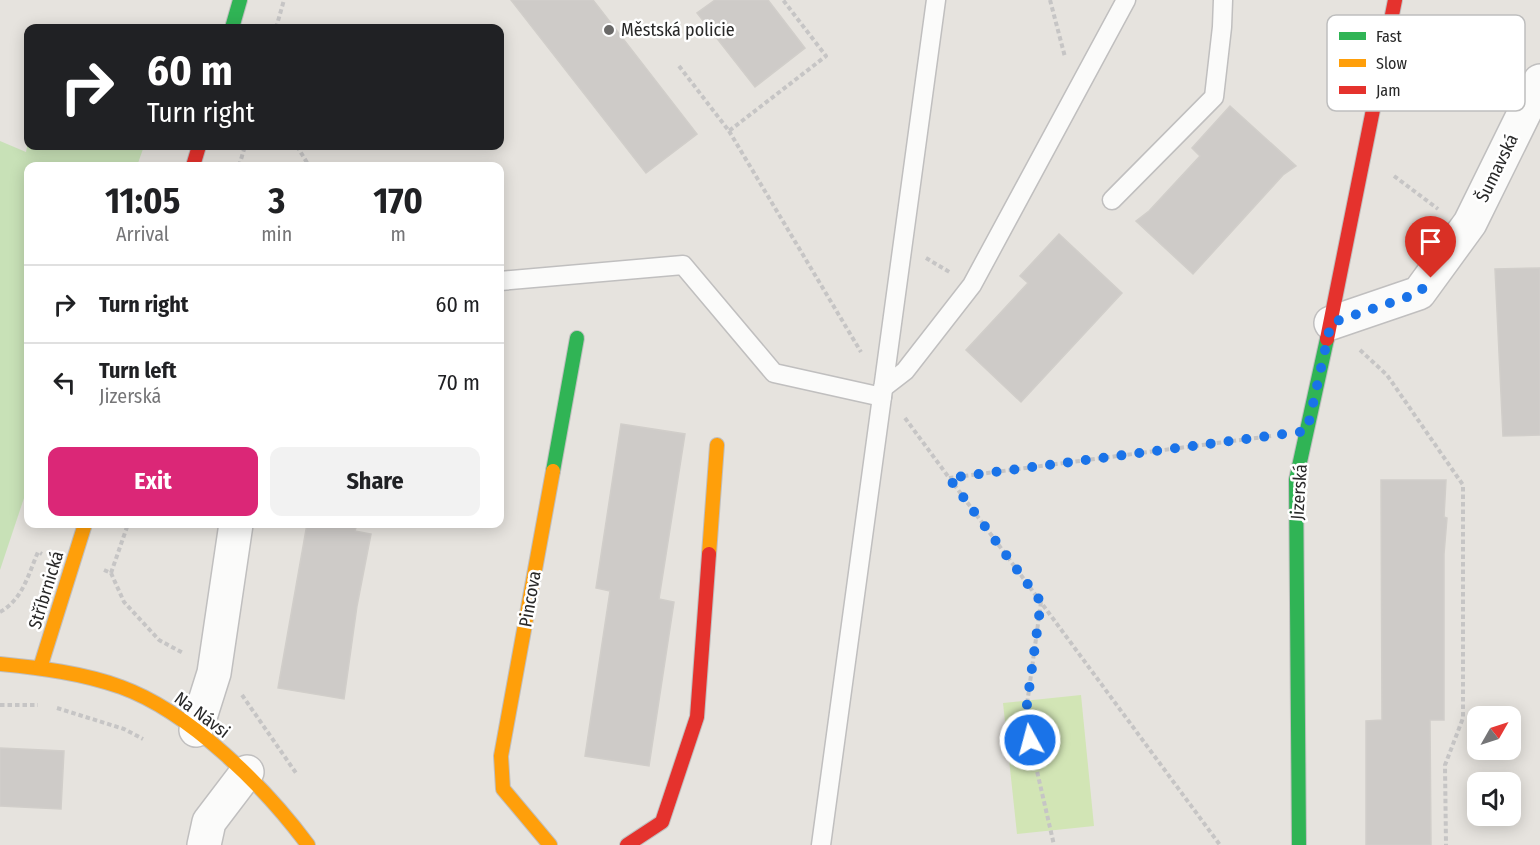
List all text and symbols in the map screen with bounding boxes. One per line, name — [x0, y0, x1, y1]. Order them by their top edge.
legend — [1327, 15, 1525, 111]
place label: Městská policie — [621, 19, 735, 41]
marker: Městská policie — [602, 23, 616, 37]
text: Fast — [1376, 27, 1403, 46]
text: 60 m — [147, 46, 233, 96]
icon: right — [48, 48, 126, 126]
text: Slow — [1376, 54, 1407, 73]
text: Jam — [1376, 81, 1401, 100]
text: Turn right — [147, 97, 255, 129]
street label: Šumavská — [1471, 130, 1523, 206]
text: 11:05 — [105, 179, 180, 223]
text: 3 — [268, 179, 285, 223]
text: 170 — [373, 179, 423, 223]
pin — [1405, 216, 1456, 278]
text: Arrival — [116, 222, 169, 246]
text: min — [261, 222, 292, 246]
text: m — [390, 222, 406, 246]
icon: arrive — [1414, 225, 1447, 258]
icon: right — [48, 288, 81, 321]
text: Turn right — [99, 291, 188, 318]
text: 60 m — [436, 291, 480, 318]
text: Turn left — [99, 357, 177, 384]
icon: left — [48, 366, 81, 399]
text: 70 m — [438, 369, 480, 396]
text: Jizerská — [99, 384, 161, 408]
button: Exit — [48, 447, 258, 516]
button: Share — [270, 447, 480, 516]
street label: Jizerská — [1286, 463, 1312, 521]
street label: Stříbrnická — [24, 548, 68, 632]
street label: Pincova — [514, 569, 546, 629]
street label: Na Návsi — [170, 687, 234, 743]
north arrow — [1467, 706, 1521, 760]
map controls — [1467, 706, 1521, 826]
position arrow — [998, 708, 1062, 772]
button: sound — [1467, 772, 1521, 826]

